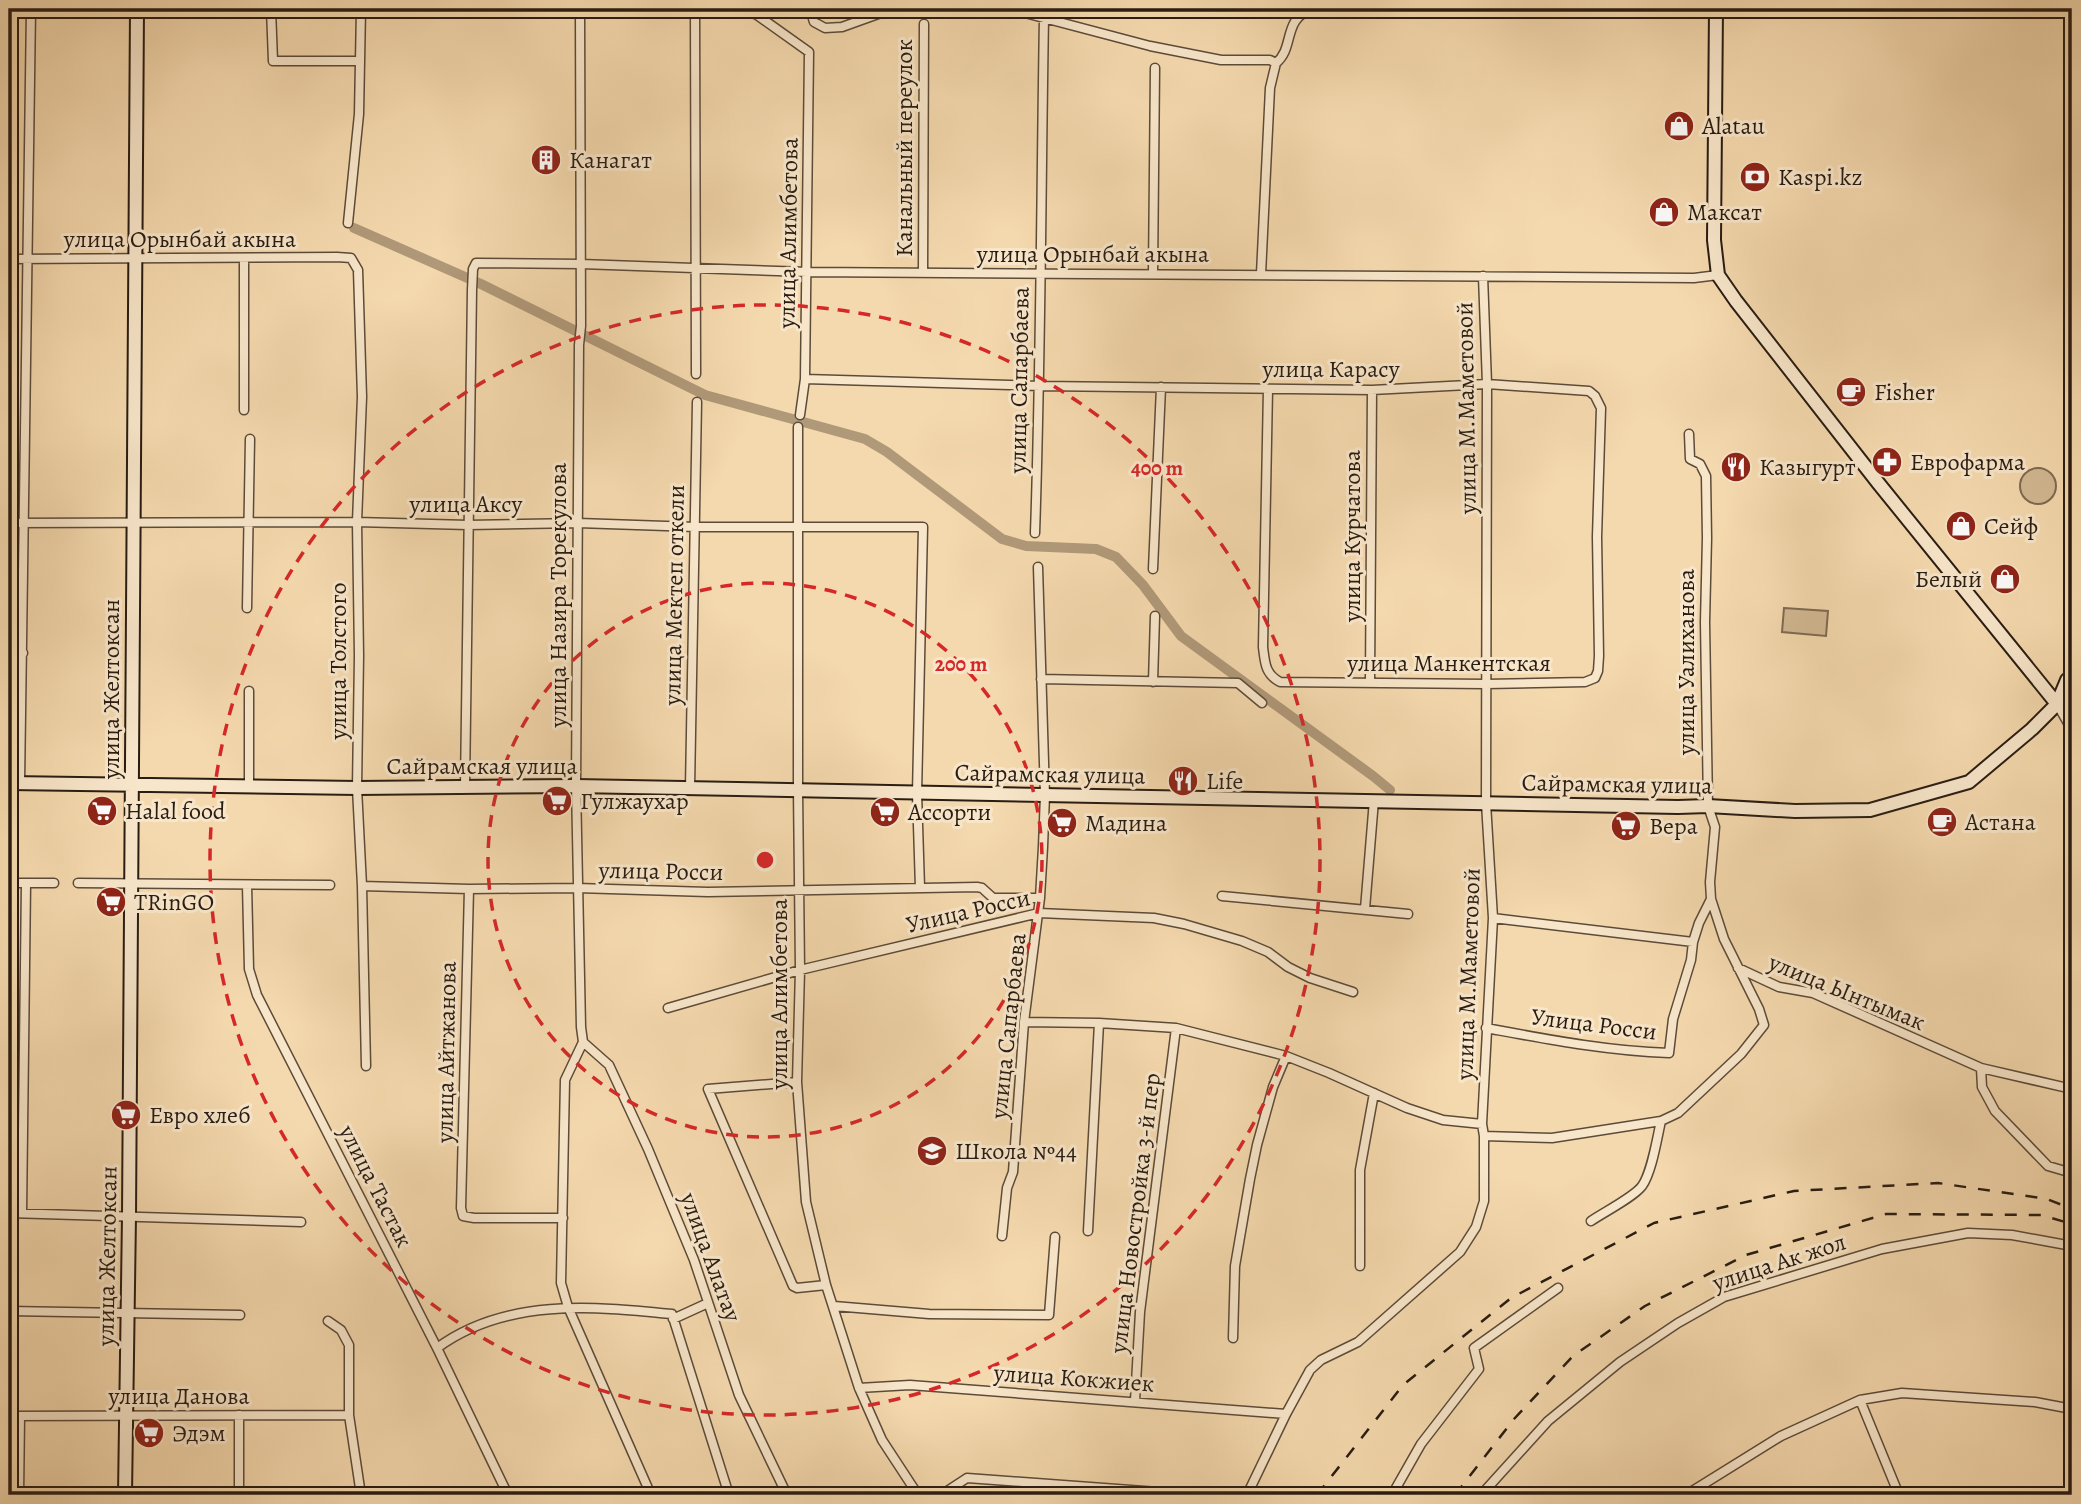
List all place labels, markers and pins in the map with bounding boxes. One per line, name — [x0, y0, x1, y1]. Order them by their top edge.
shop icon: Alatau — [1662, 109, 1696, 143]
place label: Alatau — [1701, 110, 1765, 142]
building icon: Канагат — [529, 143, 563, 177]
place label: Канагат — [569, 144, 652, 176]
bank icon: Kaspi.kz — [1738, 160, 1772, 194]
place label: Kaspi.kz — [1778, 161, 1862, 193]
shop icon: Максат — [1647, 195, 1681, 229]
place label: Максат — [1687, 196, 1762, 228]
cafe icon: Fisher — [1834, 375, 1868, 409]
place label: Fisher — [1874, 376, 1935, 408]
pharmacy icon: Еврофарма — [1870, 445, 1904, 479]
place label: Еврофарма — [1910, 446, 2025, 478]
restaurant icon: Казыгурт — [1719, 450, 1753, 484]
place label: Казыгурт — [1759, 451, 1856, 483]
shop icon: Сейф — [1944, 509, 1978, 543]
place label: Сейф — [1984, 510, 2038, 542]
shop icon: Белый — [1988, 562, 2022, 596]
place label: Белый — [1915, 563, 1982, 595]
restaurant icon: Life — [1166, 764, 1200, 798]
place label: Life — [1206, 765, 1243, 797]
supermarket icon: Гулжаухар — [540, 784, 574, 818]
place label: Гулжаухар — [580, 785, 689, 817]
supermarket icon: Halal food — [85, 794, 119, 828]
place label: Halal food — [125, 795, 226, 827]
supermarket icon: Ассорти — [868, 795, 902, 829]
place label: Ассорти — [907, 796, 991, 828]
cafe icon: Астана — [1925, 805, 1959, 839]
supermarket icon: Мадина — [1045, 806, 1079, 840]
place label: Астана — [1964, 806, 2036, 838]
place label: Мадина — [1085, 807, 1167, 839]
supermarket icon: Вера — [1609, 809, 1643, 843]
place label: Вера — [1649, 810, 1698, 842]
centre of rings — [753, 848, 777, 872]
supermarket icon: TRinGO — [94, 885, 128, 919]
place label: TRinGO — [134, 886, 214, 918]
supermarket icon: Евро хлеб — [109, 1098, 143, 1132]
place label: Евро хлеб — [149, 1099, 251, 1131]
school or university icon: Школа №44 — [915, 1134, 949, 1168]
place label: Школа №44 — [955, 1135, 1077, 1167]
supermarket icon: Эдэм — [132, 1416, 166, 1450]
place label: Эдэм — [172, 1417, 226, 1449]

